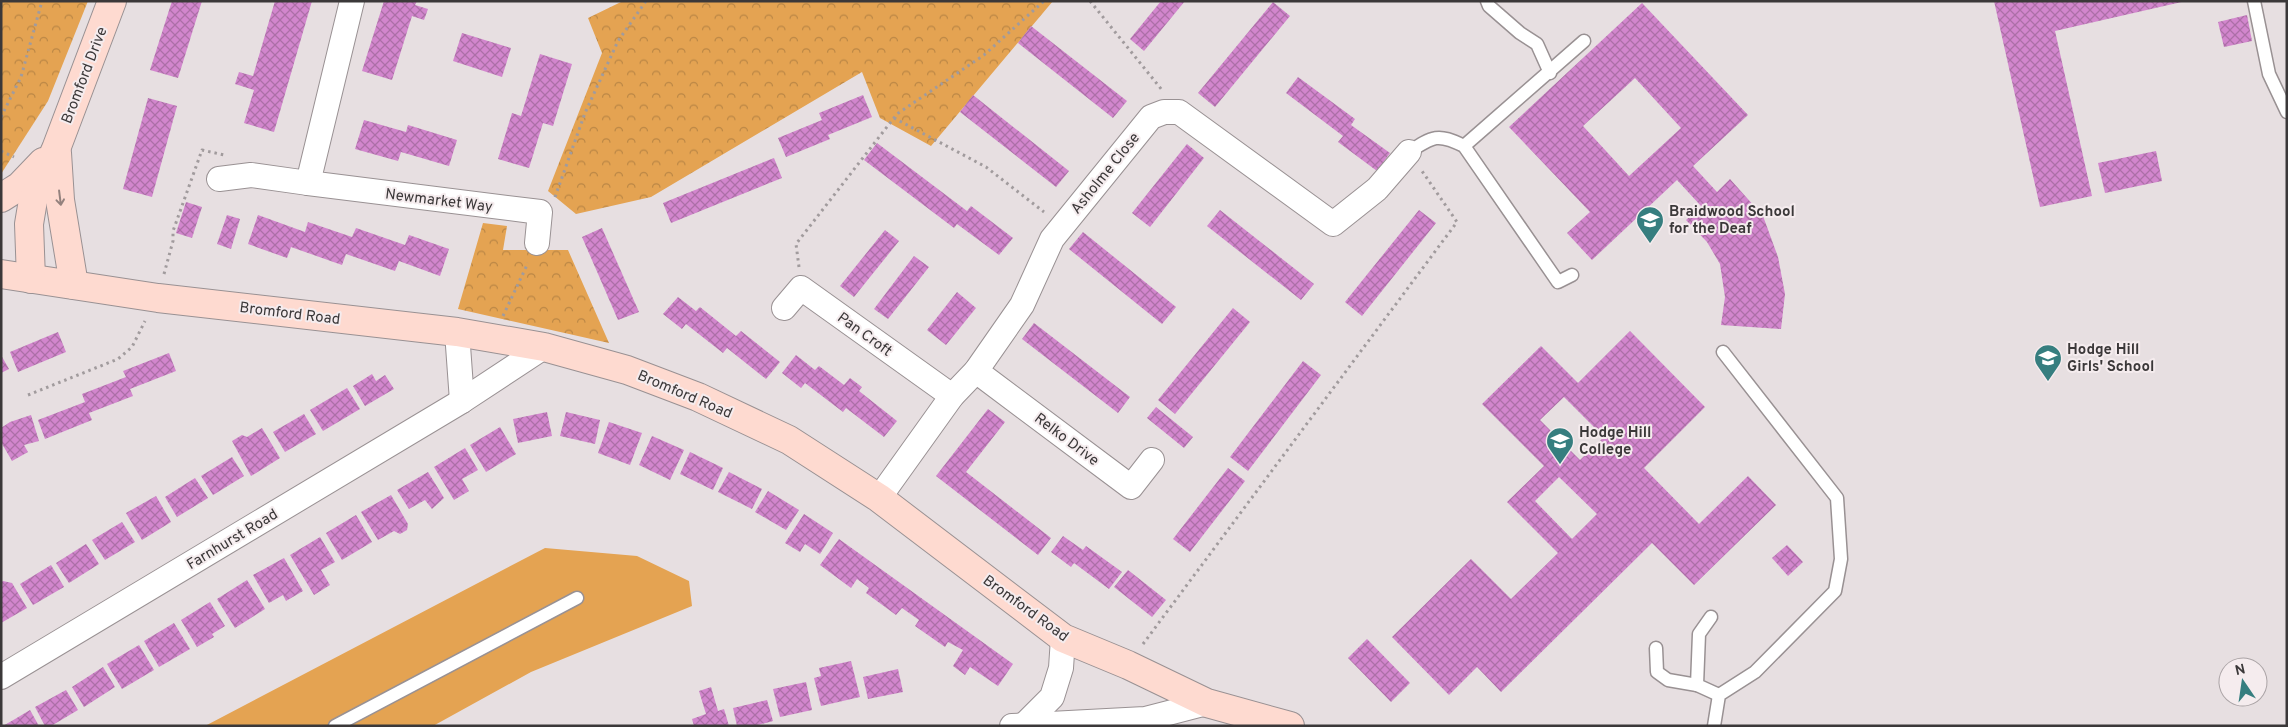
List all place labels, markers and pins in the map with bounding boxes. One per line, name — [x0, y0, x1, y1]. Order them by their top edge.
place label: Braidwood School for the Deaf — [1669, 203, 1795, 239]
school or university icon: Braidwood School for the Deaf — [1635, 205, 1665, 244]
place label: Hodge Hill Girls' School — [2067, 341, 2154, 377]
school or university icon: Hodge Hill Girls' School — [2033, 343, 2063, 382]
place label: Hodge Hill College — [1579, 424, 1651, 460]
school or university icon: Hodge Hill College — [1545, 426, 1575, 465]

